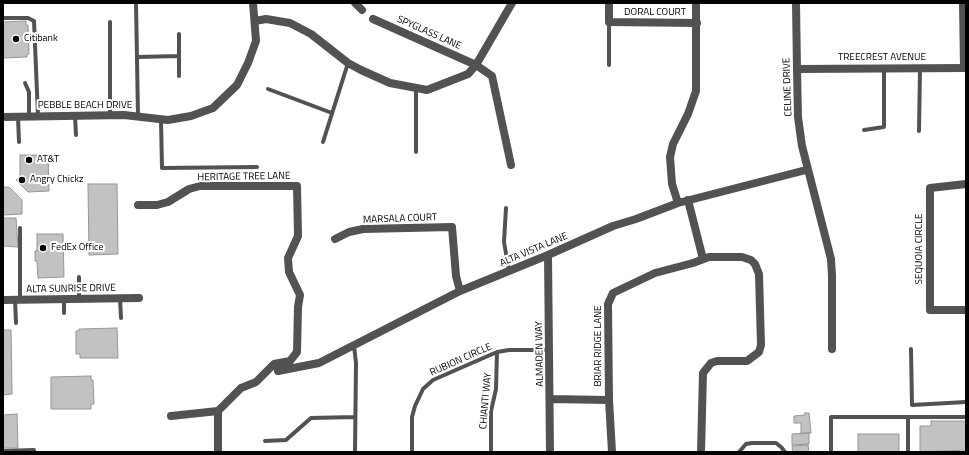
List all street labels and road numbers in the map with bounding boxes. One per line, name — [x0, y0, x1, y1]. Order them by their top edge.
street label: DORAL COURT — [624, 7, 686, 19]
street label: SPYGLASS LANE — [395, 13, 463, 53]
street label: TREECREST AVENUE — [838, 52, 926, 64]
street label: CELINE DRIVE — [781, 57, 795, 117]
street label: PEBBLE BEACH DRIVE — [38, 100, 132, 112]
street label: HERITAGE TREE LANE — [197, 170, 291, 184]
street label: MARSALA COURT — [363, 212, 437, 226]
street label: SEQUOIA CIRCLE — [914, 214, 926, 284]
street label: ALTA VISTA LANE — [498, 230, 570, 270]
street label: ALTA SUNRISE DRIVE — [26, 282, 116, 296]
street label: BRIAR RIDGE LANE — [593, 305, 605, 387]
street label: ALMADEN WAY — [533, 321, 547, 387]
street label: RUBION CIRCLE — [428, 341, 494, 379]
street label: CHIANTI WAY — [478, 372, 494, 430]

